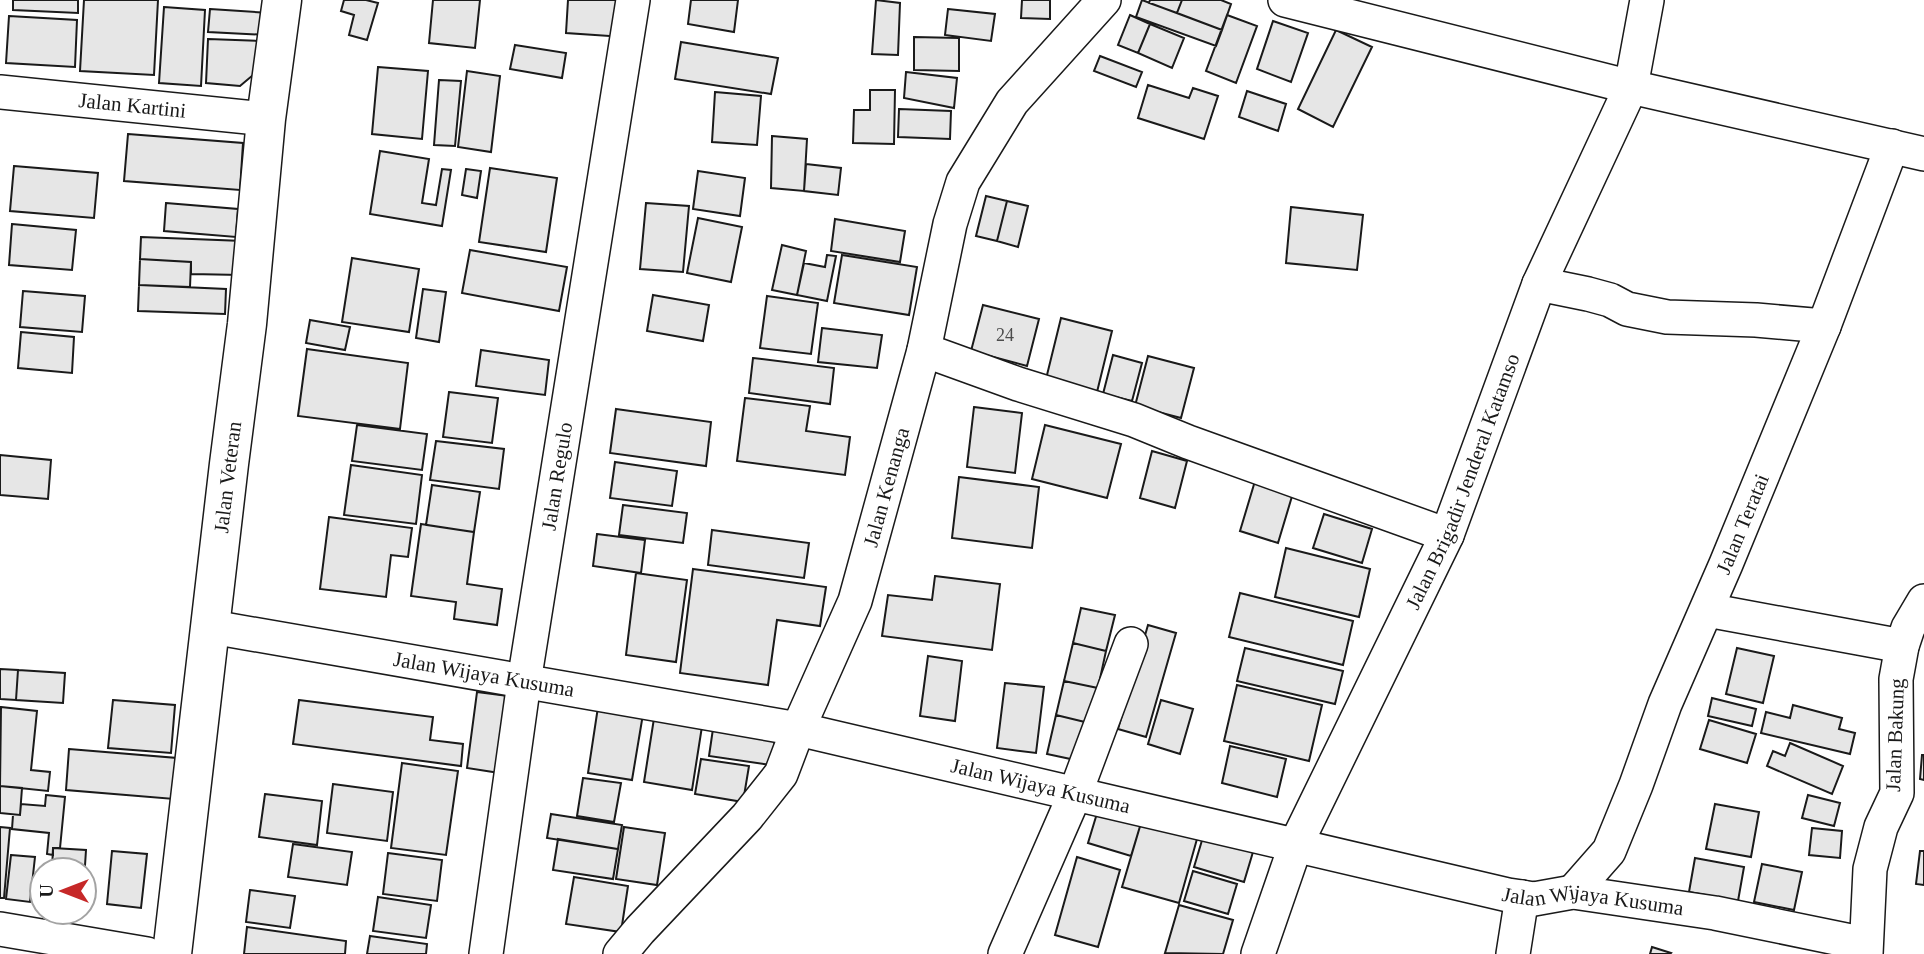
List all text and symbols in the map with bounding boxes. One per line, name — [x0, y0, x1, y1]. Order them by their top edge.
street label: Jalan Kartini — [77, 88, 187, 123]
house number: 24 — [996, 325, 1014, 345]
street label: Jalan Brigadir Jenderal Katamso — [1401, 350, 1525, 613]
street label: Jalan Veteran — [209, 420, 246, 534]
street label: Jalan Regulo — [536, 420, 577, 532]
street label: Jalan Kenanga — [858, 424, 914, 550]
street label: Jalan Teratai — [1711, 470, 1774, 578]
street label: Jalan Wijaya Kusuma — [392, 647, 577, 702]
street label: Jalan Bakung — [1881, 677, 1909, 792]
street label: Jalan Wijaya Kusuma — [949, 753, 1133, 818]
north arrow — [28, 856, 98, 926]
street label: Jalan Wijaya Kusuma — [1500, 880, 1686, 920]
text: U — [36, 884, 57, 898]

